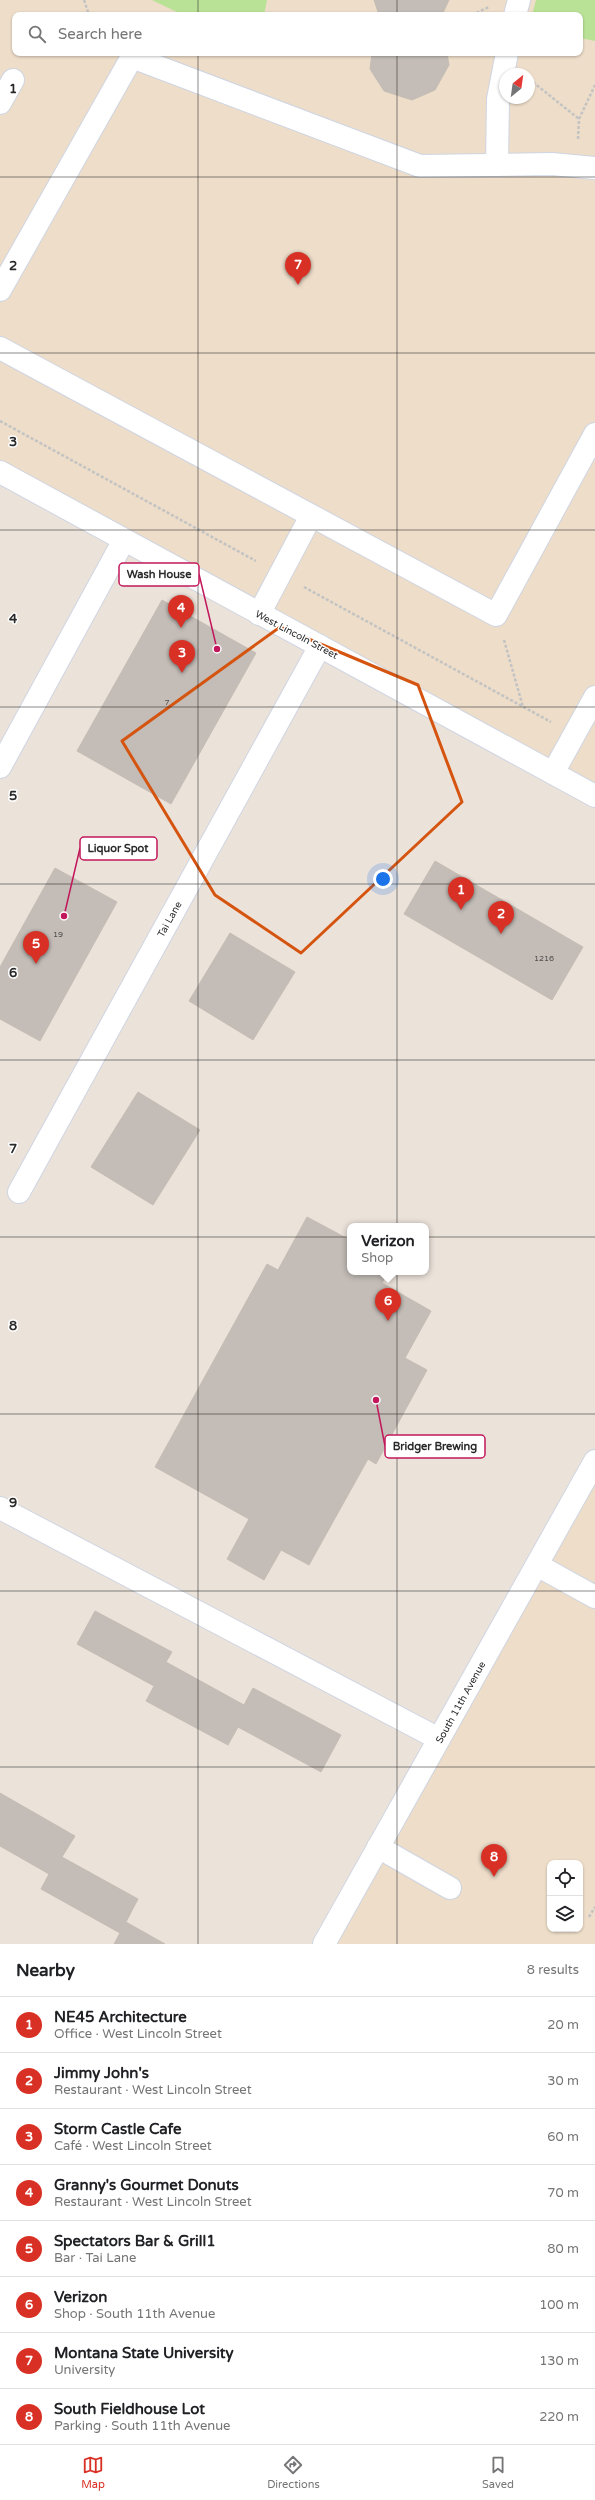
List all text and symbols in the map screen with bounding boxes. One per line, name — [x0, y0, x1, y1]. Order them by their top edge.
search box — [12, 12, 583, 56]
icon: search — [26, 23, 48, 45]
text: Search here — [58, 25, 142, 43]
north arrow — [499, 68, 535, 104]
text: 1 — [9, 81, 17, 97]
pin: 7 — [285, 252, 311, 285]
text: 2 — [9, 258, 17, 274]
text: 3 — [9, 434, 17, 450]
callout: Wash House — [119, 563, 199, 586]
text: Wash House — [127, 568, 192, 581]
pin: 4 — [168, 595, 194, 628]
street label: West Lincoln Street — [253, 608, 340, 662]
text: 4 — [9, 611, 18, 627]
pin: 3 — [169, 640, 195, 673]
house number: 7 — [164, 698, 170, 707]
text: 5 — [9, 788, 17, 804]
callout: Liquor Spot — [80, 837, 157, 860]
text: Liquor Spot — [88, 842, 149, 856]
your location — [373, 869, 393, 889]
pin: 1 — [448, 877, 474, 910]
street label: Tai Lane — [155, 899, 185, 940]
pin: 2 — [488, 901, 514, 934]
house number: 19 — [53, 930, 63, 939]
pin: 5 — [23, 931, 49, 964]
house number: 1216 — [534, 954, 554, 963]
text: 6 — [9, 965, 17, 981]
text: 7 — [9, 1141, 17, 1157]
popup — [347, 1223, 429, 1275]
text: Verizon — [361, 1232, 415, 1250]
text: Shop — [361, 1250, 393, 1266]
pin: 6 — [375, 1288, 401, 1321]
text: 8 — [9, 1318, 17, 1334]
callout: Bridger Brewing — [385, 1435, 485, 1458]
text: Bridger Brewing — [393, 1440, 477, 1454]
text: 9 — [9, 1495, 17, 1511]
street label: South 11th Avenue — [433, 1659, 489, 1745]
pin: 8 — [481, 1844, 507, 1877]
map controls — [547, 1860, 583, 1932]
button: locate — [547, 1860, 583, 1896]
button: layers — [547, 1896, 583, 1932]
text: Nearby — [16, 1960, 75, 1981]
text: 8 results — [527, 1962, 579, 1978]
text: NE45 Architecture — [54, 2008, 187, 2026]
text: 1 — [25, 2017, 33, 2033]
text: 20 m — [547, 2017, 579, 2033]
text: Office · West Lincoln Street — [54, 2026, 222, 2042]
text: Jimmy John's — [54, 2064, 149, 2082]
text: 2 — [25, 2073, 33, 2089]
text: 30 m — [547, 2073, 579, 2089]
text: Restaurant · West Lincoln Street — [54, 2082, 252, 2098]
text: Storm Castle Cafe — [54, 2120, 181, 2138]
text: 3 — [25, 2129, 33, 2145]
text: 60 m — [547, 2129, 579, 2145]
text: Café · West Lincoln Street — [54, 2138, 212, 2154]
text: Granny's Gourmet Donuts — [54, 2176, 239, 2194]
text: 4 — [25, 2185, 33, 2201]
text: 70 m — [547, 2185, 579, 2201]
text: Restaurant · West Lincoln Street — [54, 2194, 252, 2210]
text: Spectators Bar & Grill1 — [54, 2232, 216, 2250]
text: 5 — [25, 2241, 33, 2257]
text: 80 m — [547, 2241, 579, 2257]
text: Bar · Tai Lane — [54, 2250, 136, 2266]
text: Verizon — [54, 2288, 107, 2306]
text: 6 — [25, 2297, 33, 2313]
text: 100 m — [539, 2297, 579, 2313]
text: Shop · South 11th Avenue — [54, 2306, 215, 2322]
text: Montana State University — [54, 2344, 234, 2362]
text: 7 — [25, 2353, 33, 2369]
text: 130 m — [539, 2353, 579, 2369]
text: University — [54, 2362, 115, 2378]
text: South Fieldhouse Lot — [54, 2400, 205, 2418]
text: 8 — [25, 2409, 33, 2425]
text: 220 m — [539, 2409, 579, 2425]
text: Parking · South 11th Avenue — [54, 2418, 230, 2434]
tab: Map — [81, 2454, 105, 2491]
tab: Directions — [267, 2454, 320, 2491]
tab: Saved — [482, 2454, 514, 2491]

